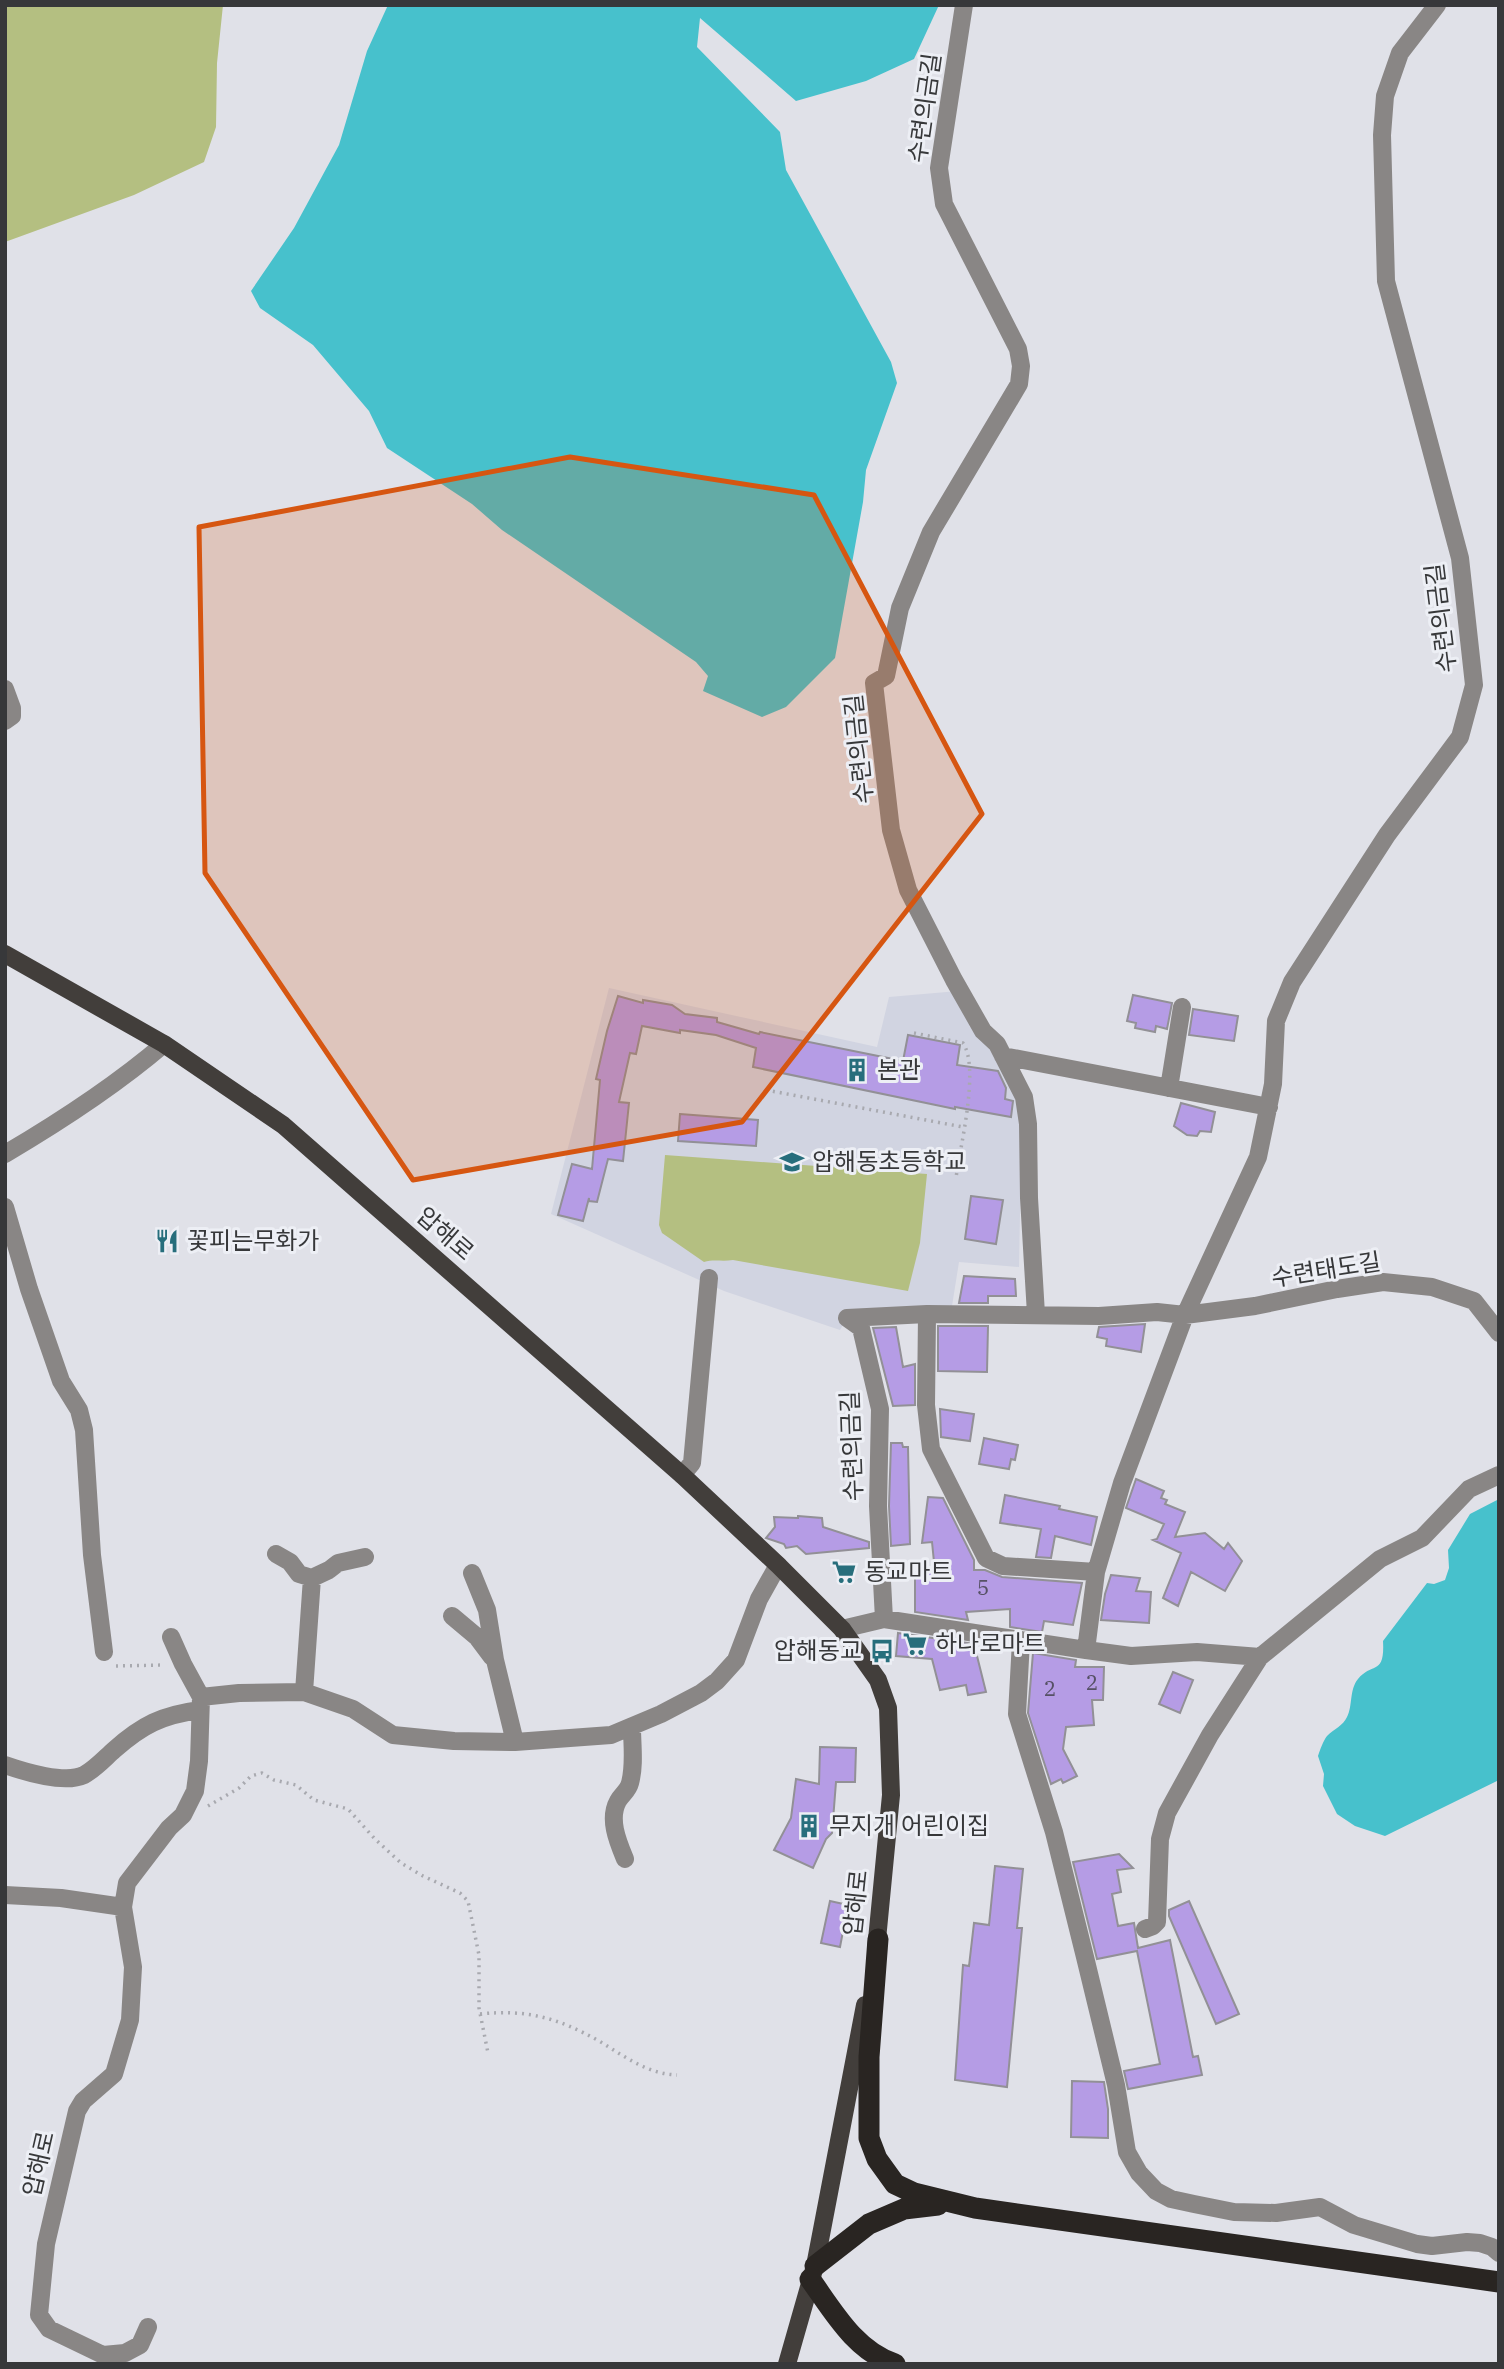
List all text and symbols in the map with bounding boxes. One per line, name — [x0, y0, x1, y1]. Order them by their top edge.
street label: 수련의금길 — [900, 51, 948, 165]
street label: 수련의금길 — [1417, 561, 1463, 675]
street label: 수련의금길 — [836, 693, 880, 806]
place label: 본관 — [877, 1053, 921, 1085]
building icon: 본관 — [843, 1056, 871, 1084]
place label: 압해동초등학교 — [812, 1145, 967, 1177]
school or university icon: 압해동초등학교 — [778, 1148, 806, 1176]
street label: 압해로 — [410, 1199, 481, 1267]
place label: 꽃피는무화가 — [187, 1224, 319, 1256]
restaurant icon: 꽃피는무화가 — [153, 1227, 181, 1255]
street label: 수련태도길 — [1269, 1245, 1383, 1293]
street label: 수련의금길 — [833, 1390, 869, 1502]
place label: 동교마트 — [864, 1555, 952, 1587]
supermarket icon: 동교마트 — [830, 1558, 858, 1586]
house number: 5 — [977, 1573, 989, 1601]
place label: 하나로마트 — [935, 1627, 1045, 1659]
supermarket icon: 하나로마트 — [901, 1630, 929, 1658]
place label: 압해동교 — [774, 1634, 862, 1666]
bus stop icon: 압해동교 — [868, 1637, 896, 1665]
house number: 2 — [1086, 1668, 1098, 1696]
house number: 2 — [1044, 1674, 1056, 1702]
place label: 무지개 어린이집 — [829, 1809, 989, 1841]
building icon: 무지개 어린이집 — [795, 1812, 823, 1840]
street label: 압해로 — [836, 1868, 874, 1938]
street label: 압해로 — [15, 2128, 61, 2200]

